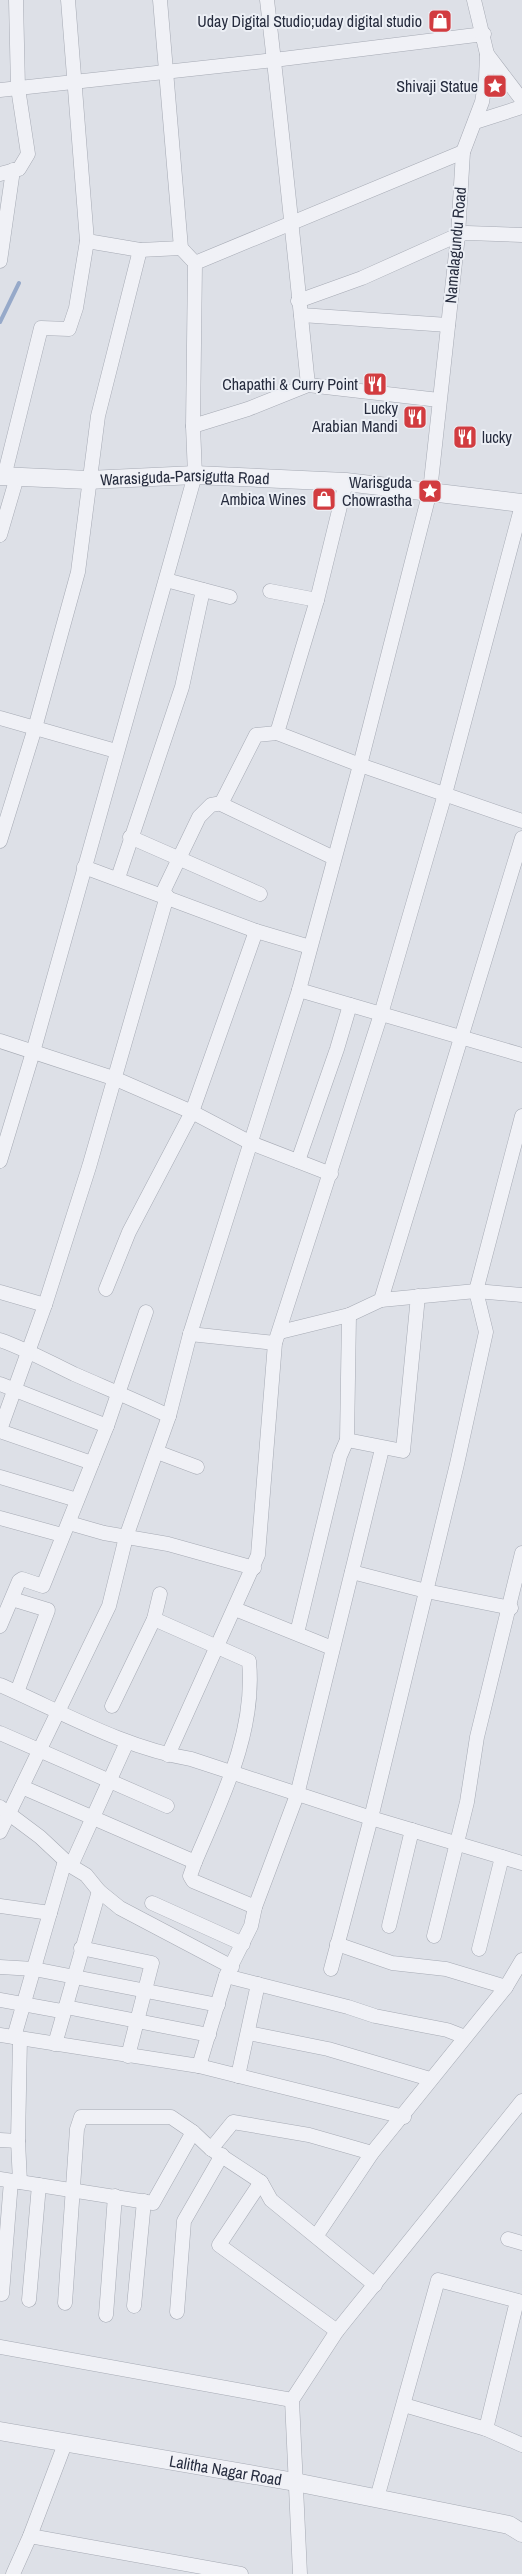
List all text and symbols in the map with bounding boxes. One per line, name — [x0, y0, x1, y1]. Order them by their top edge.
shop icon: Uday Digital Studio;uday digital studio — [427, 8, 453, 34]
place label: Uday Digital Studio;uday digital studio — [197, 10, 422, 32]
place icon: Shivaji Statue — [482, 73, 508, 99]
place label: Shivaji Statue — [396, 75, 478, 97]
street label: Namalagundu Road — [439, 186, 471, 304]
restaurant icon: Chapathi & Curry Point — [362, 371, 388, 397]
place label: Chapathi & Curry Point — [222, 373, 358, 395]
place label: Lucky Arabian Mandi — [311, 397, 398, 437]
restaurant icon: Lucky Arabian Mandi — [402, 404, 428, 430]
restaurant icon: lucky — [452, 424, 478, 450]
place label: lucky — [482, 426, 512, 448]
street label: Warasiguda-Parsigutta Road — [100, 464, 270, 490]
place label: Warisguda Chowrastha — [342, 471, 413, 511]
place icon: Warisguda Chowrastha — [417, 478, 443, 504]
shop icon: Ambica Wines — [311, 486, 337, 512]
place label: Ambica Wines — [220, 488, 306, 510]
street label: Lalitha Nagar Road — [168, 2449, 284, 2491]

